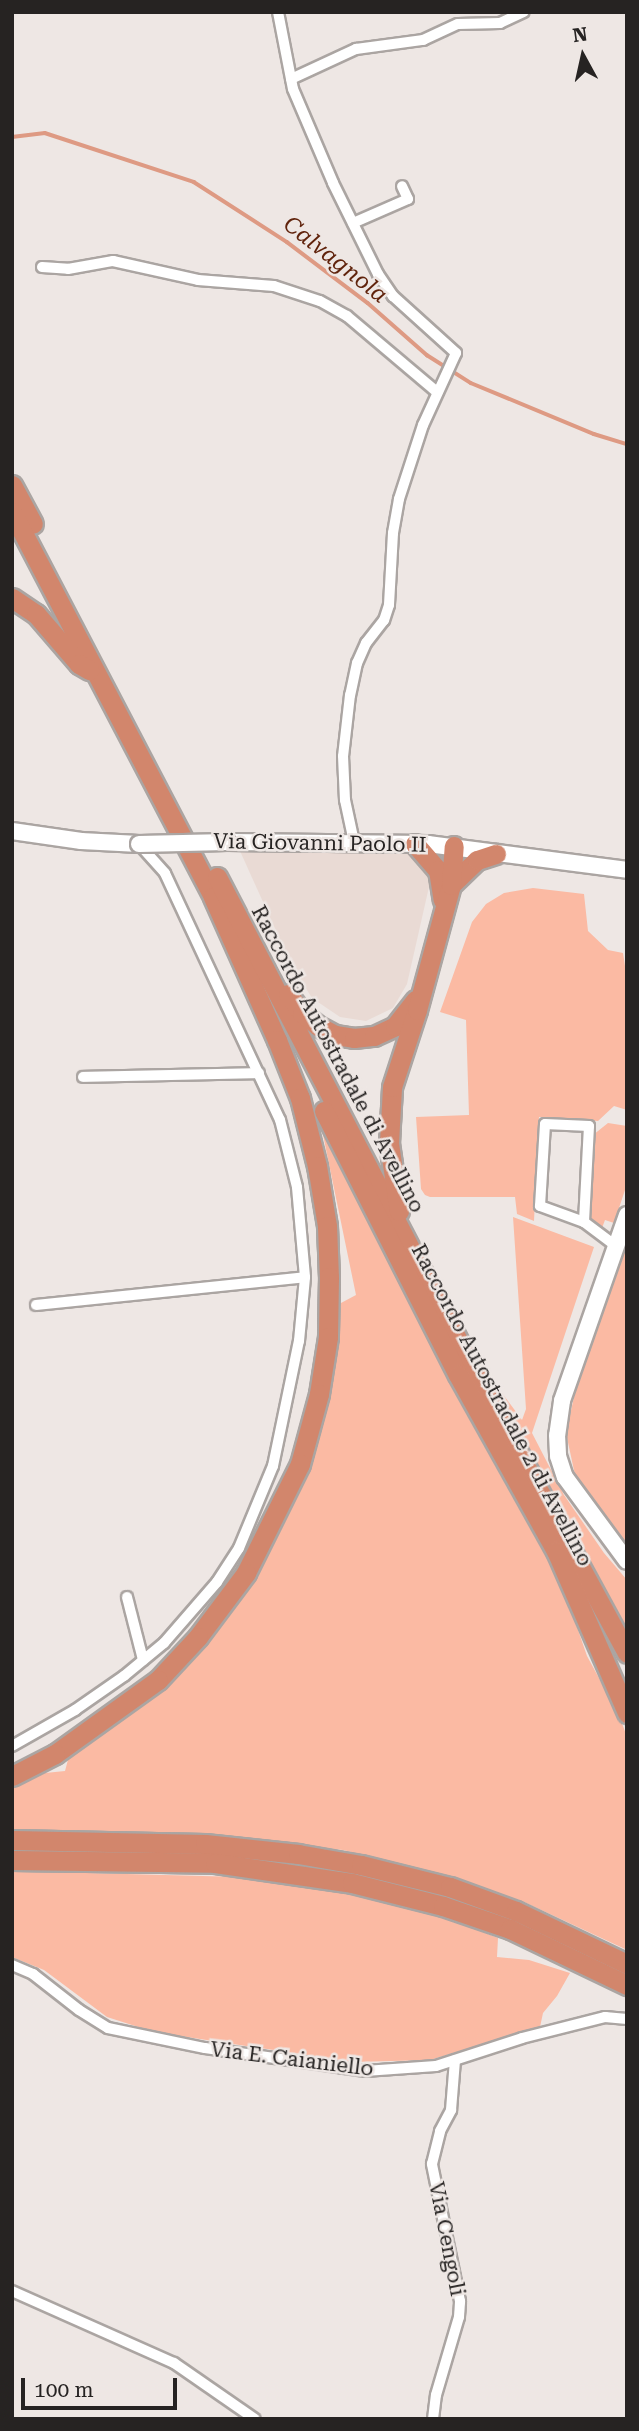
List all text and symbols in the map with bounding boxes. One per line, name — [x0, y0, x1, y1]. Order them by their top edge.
north arrow — [548, 21, 618, 91]
text: N — [571, 22, 589, 47]
water label: Calvagnola — [277, 211, 393, 309]
street label: Via Giovanni Paolo II — [213, 829, 427, 857]
street label: Raccordo Autostradale di Avellino — [246, 901, 430, 1217]
street label: Raccordo Autostradale 2 di Avellino — [406, 1240, 598, 1570]
street label: Via E. Caianiello — [209, 2036, 375, 2082]
street label: Via Cengoli — [424, 2180, 470, 2298]
scale bar — [24, 2364, 180, 2408]
text: 100 m — [34, 2378, 94, 2402]

